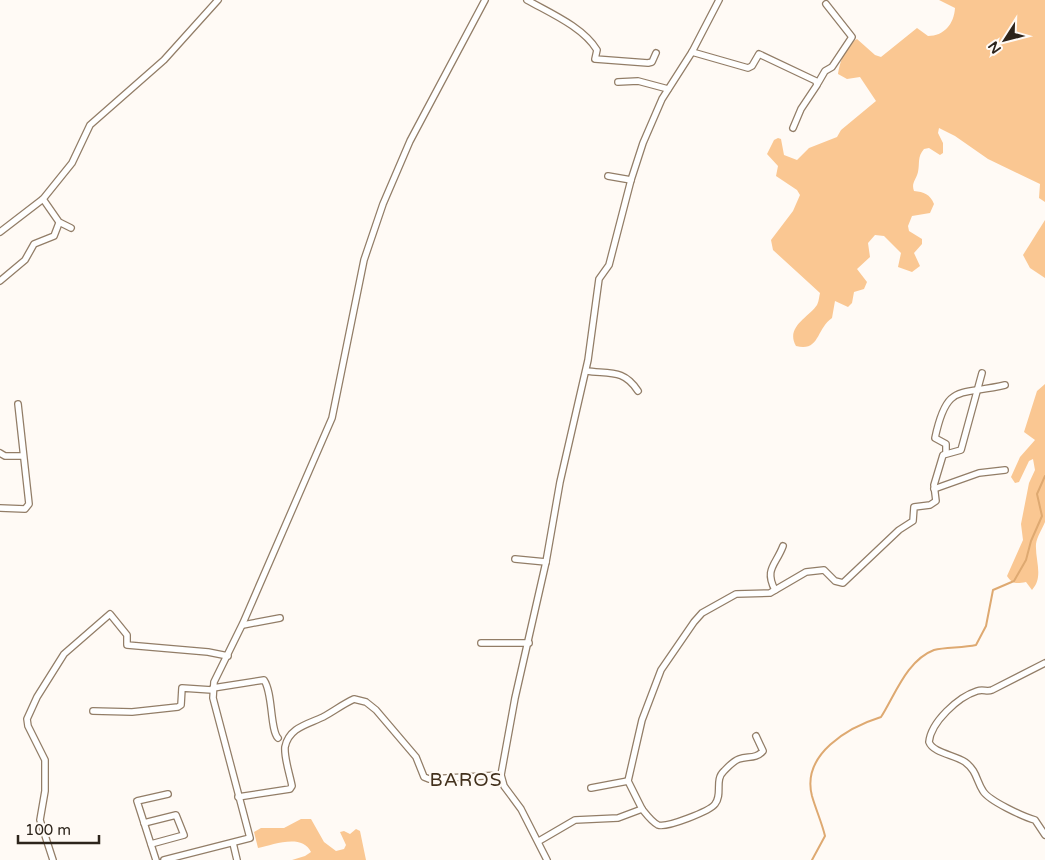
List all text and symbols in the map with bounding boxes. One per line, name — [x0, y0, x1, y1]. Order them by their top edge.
north arrow — [980, 15, 1030, 65]
text: N — [985, 38, 1005, 57]
district label: BAROS — [429, 769, 503, 791]
scale bar — [18, 812, 99, 844]
text: 100 m — [25, 821, 71, 839]

